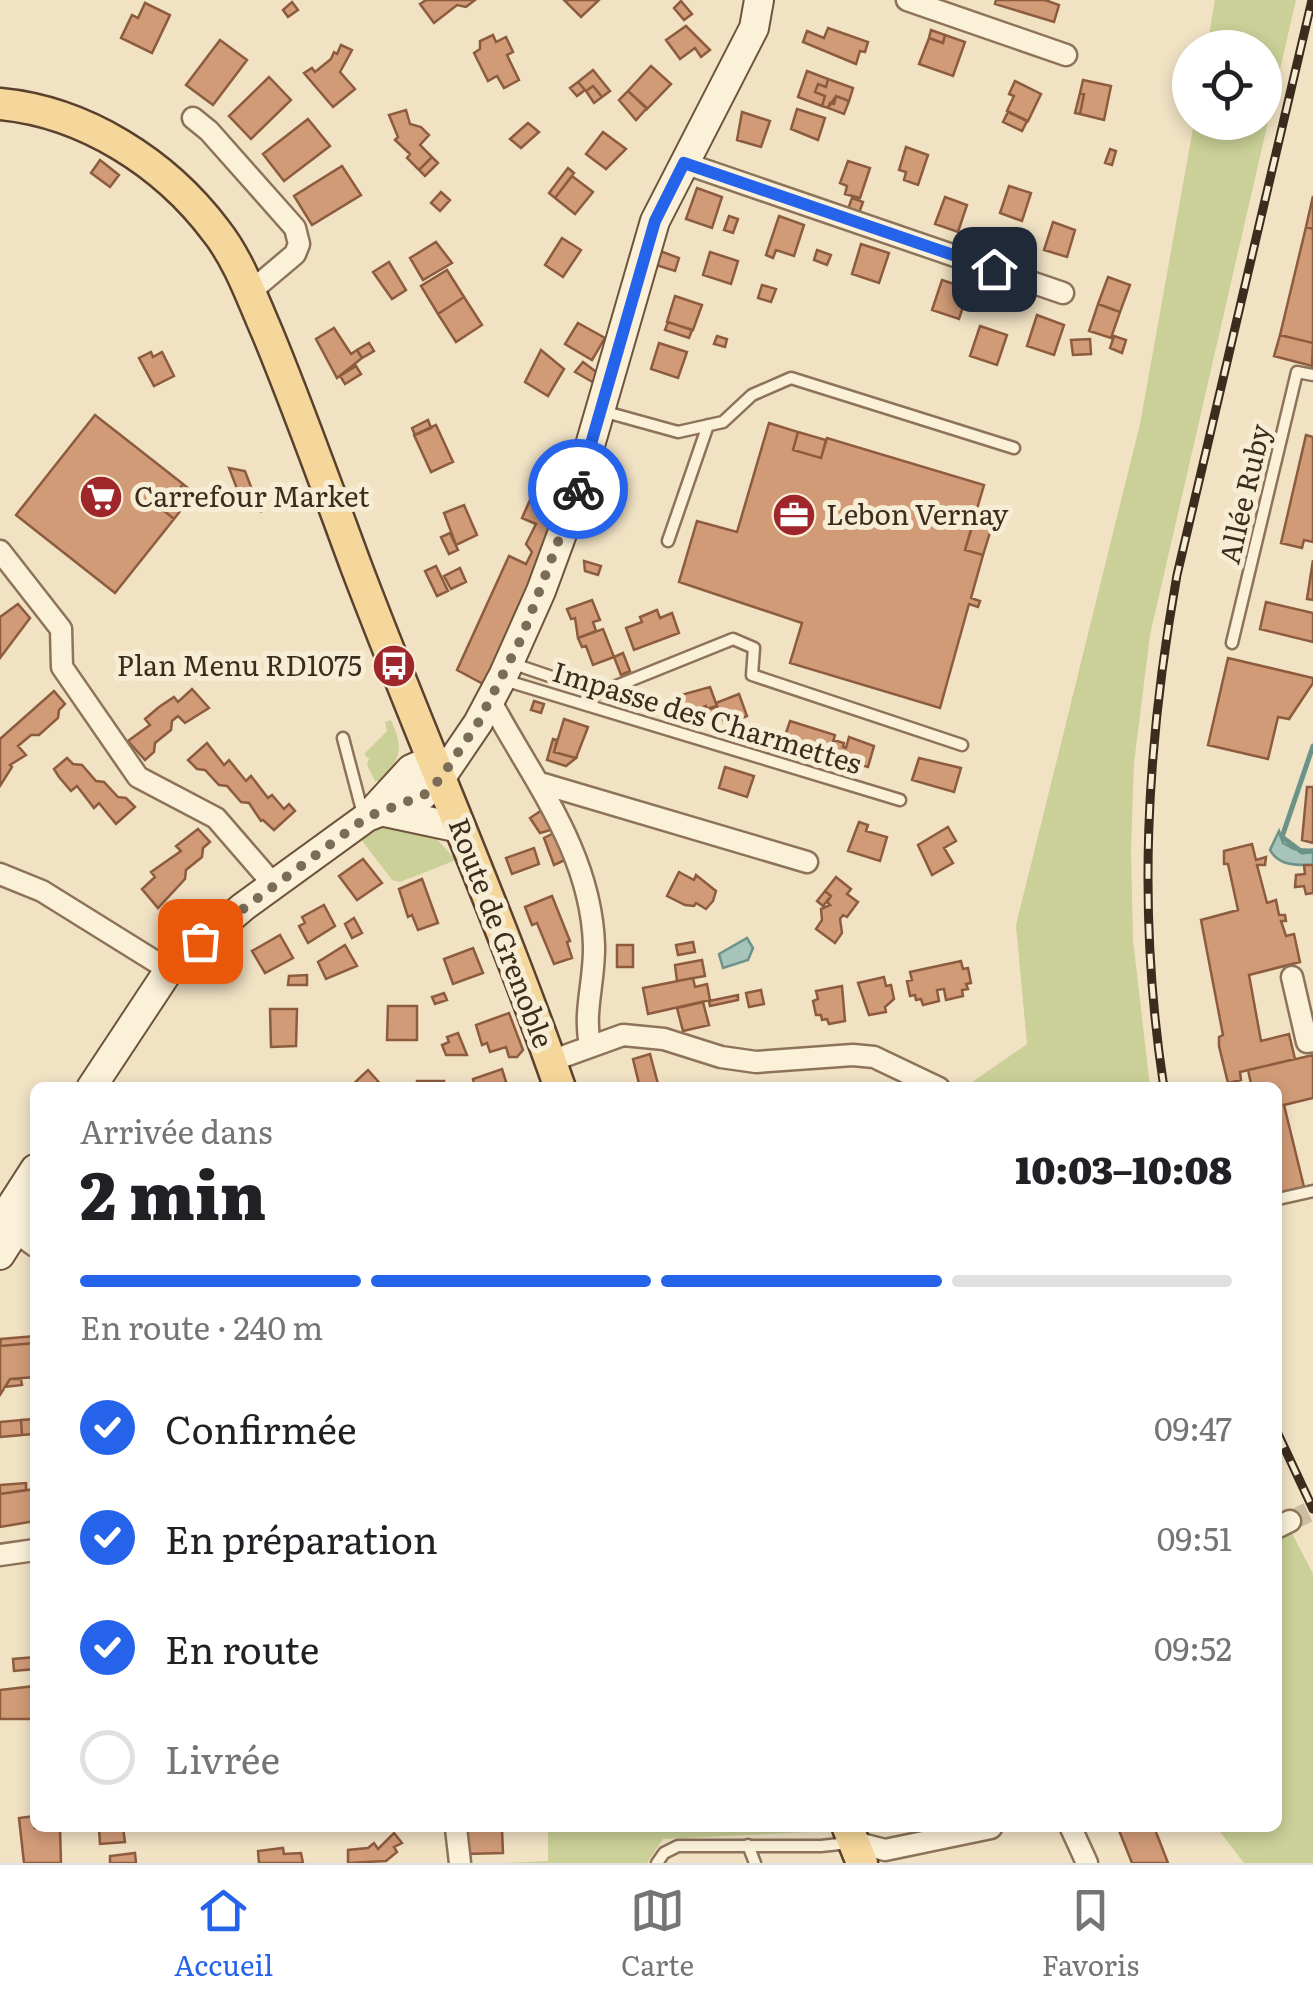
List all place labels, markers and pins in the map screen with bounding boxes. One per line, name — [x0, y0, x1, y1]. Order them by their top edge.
pin — [952, 227, 1037, 312]
supermarket icon: Carrefour Market — [78, 474, 124, 520]
place label: Carrefour Market — [134, 474, 370, 516]
office icon: Lebon Vernay — [771, 492, 817, 538]
place label: Lebon Vernay — [826, 492, 1009, 534]
place label: Plan Menu RD1075 — [117, 643, 362, 685]
bus stop icon: Plan Menu RD1075 — [371, 643, 417, 689]
pin — [158, 899, 243, 984]

